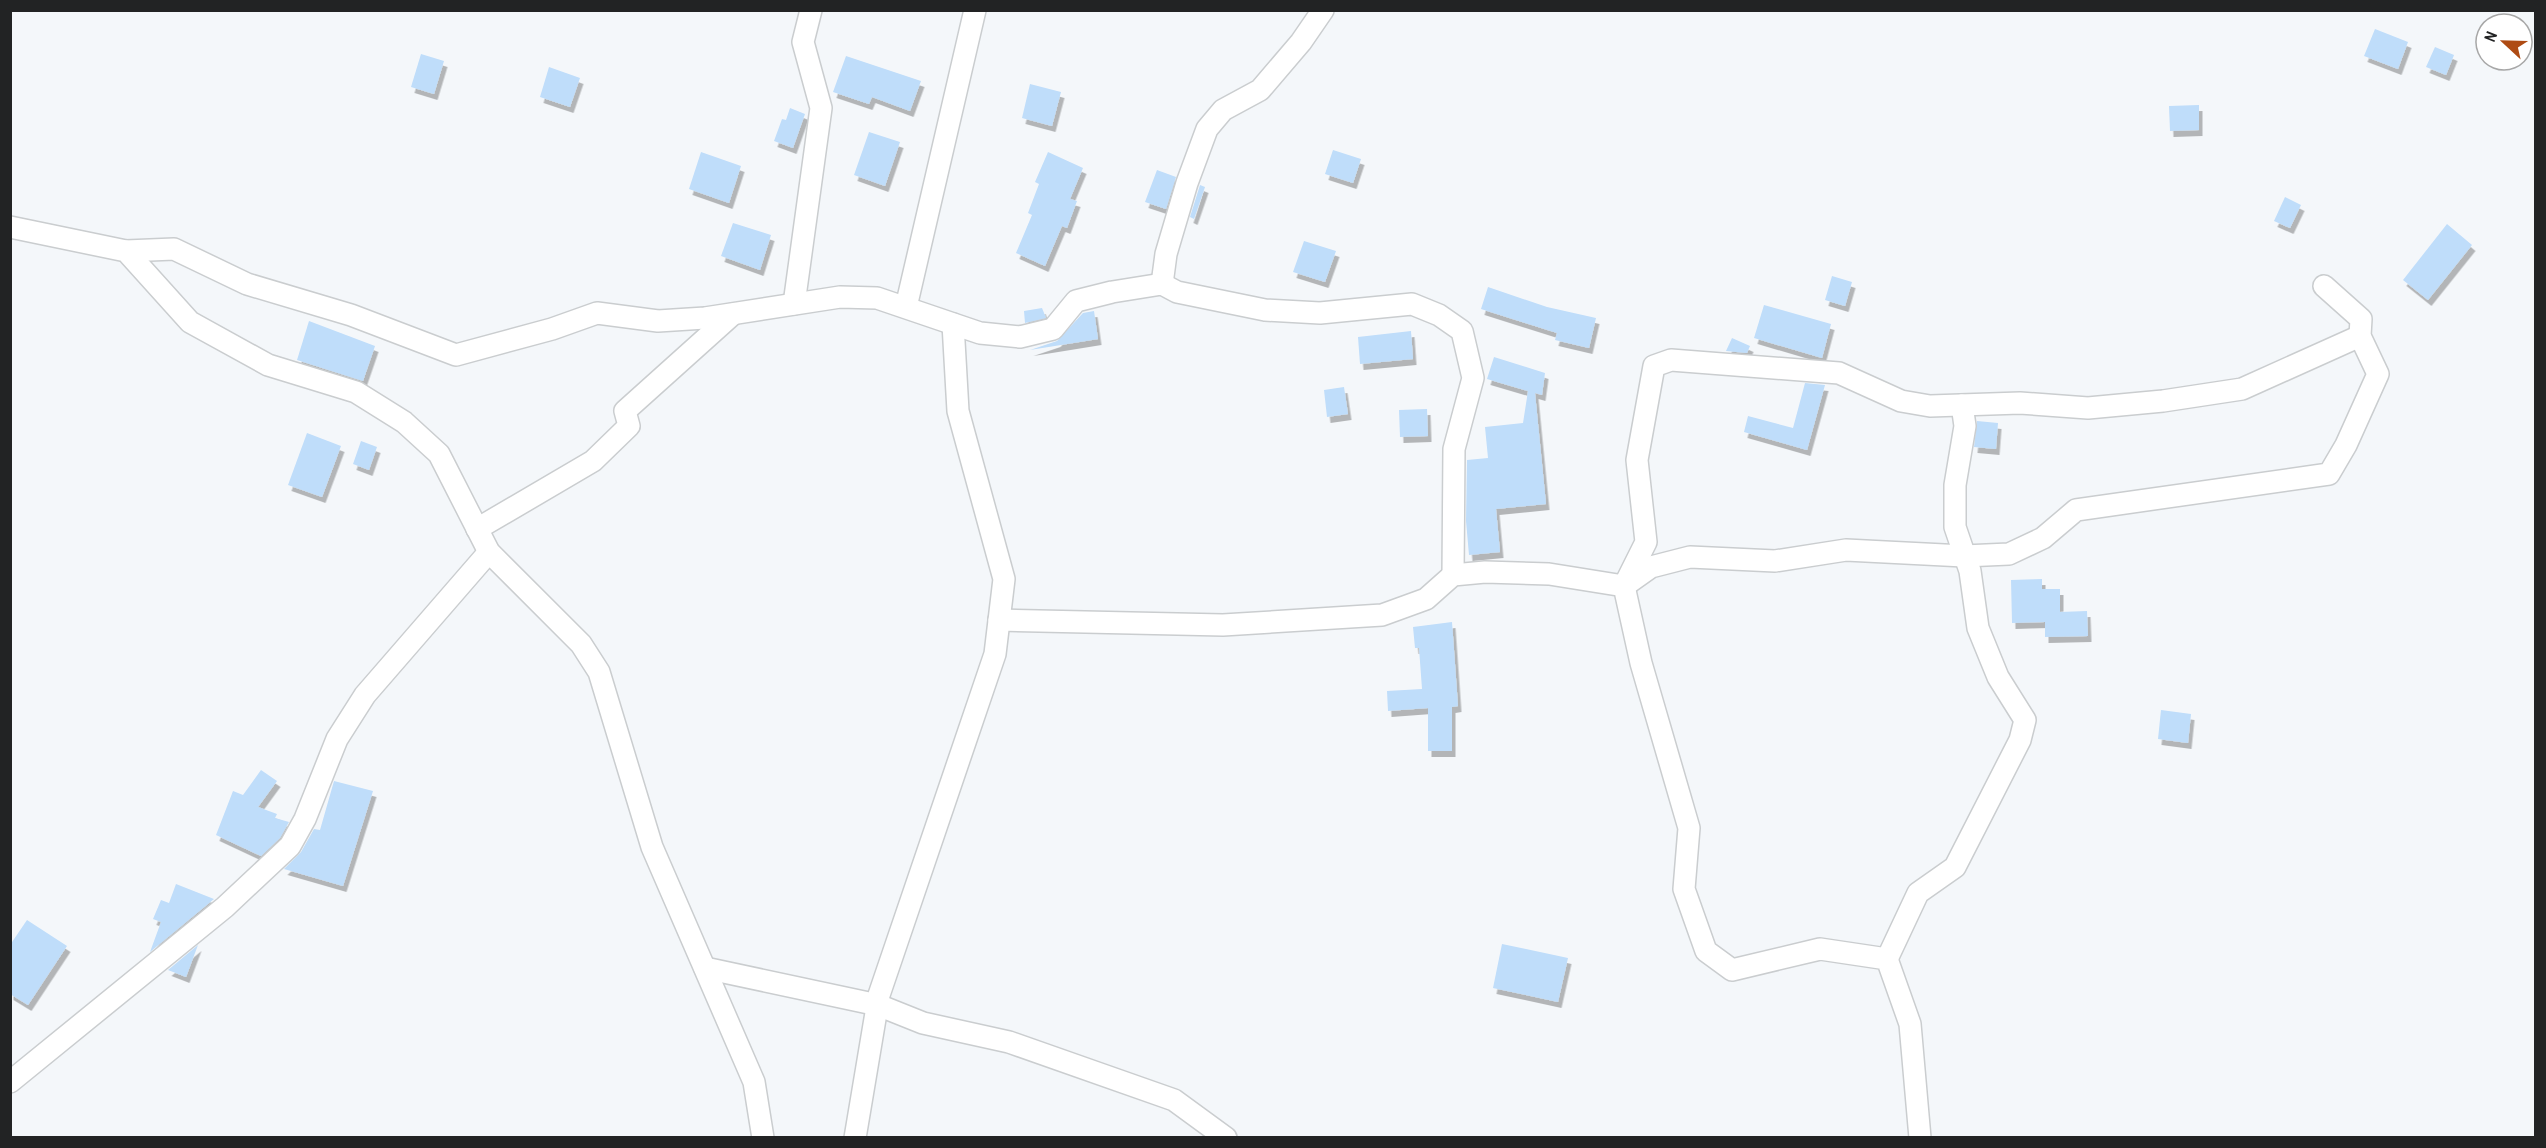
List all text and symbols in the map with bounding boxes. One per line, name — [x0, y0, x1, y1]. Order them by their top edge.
north arrow — [2474, 12, 2534, 72]
text: N — [2478, 28, 2502, 45]

